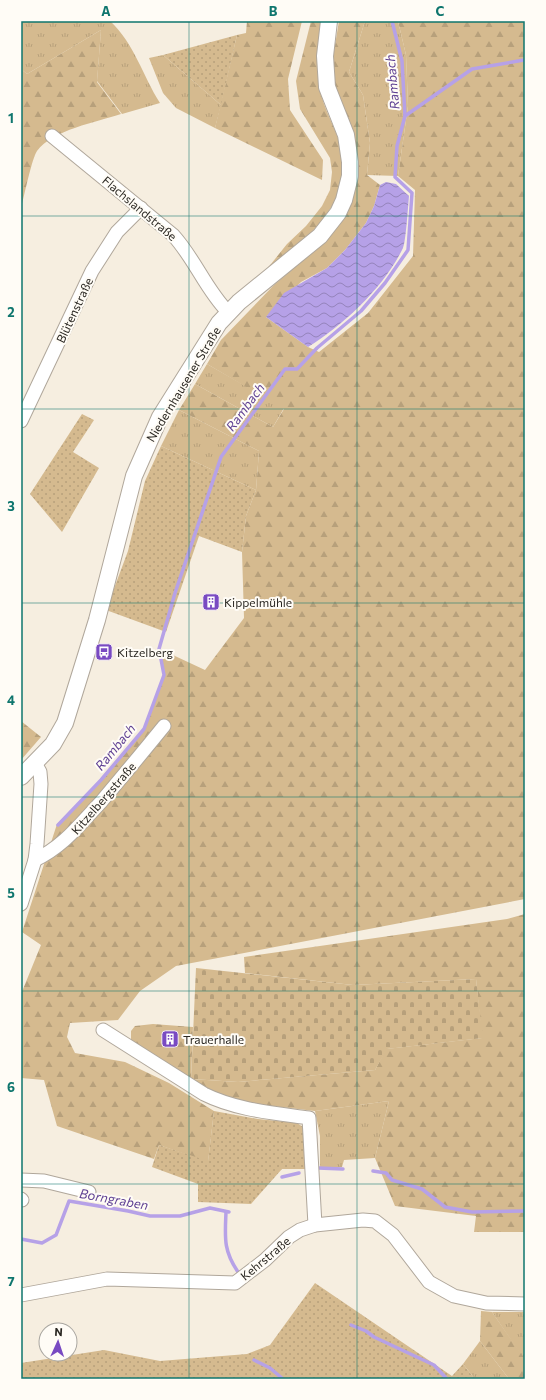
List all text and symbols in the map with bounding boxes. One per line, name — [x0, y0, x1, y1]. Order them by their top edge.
text: A — [101, 3, 111, 19]
text: B — [269, 3, 278, 19]
text: C — [436, 3, 445, 19]
water label: Rambach — [382, 54, 402, 110]
text: 1 — [8, 110, 14, 126]
street label: Flachslandstraße — [100, 173, 180, 243]
street label: Blütenstraße — [53, 275, 95, 345]
text: 2 — [7, 304, 15, 320]
street label: Niedernhausener Straße — [143, 324, 223, 444]
water label: Rambach — [222, 380, 268, 434]
text: 3 — [7, 498, 15, 514]
building icon: Kippelmühle — [201, 592, 221, 612]
place label: Kippelmühle — [224, 595, 292, 609]
bus stop icon: Kitzelberg — [94, 642, 114, 662]
place label: Kitzelberg — [117, 645, 174, 659]
text: 4 — [7, 692, 15, 708]
water label: Rambach — [91, 721, 139, 773]
street label: Kitzelbergstraße — [68, 759, 138, 837]
text: 5 — [7, 885, 15, 901]
building icon: Trauerhalle — [160, 1029, 180, 1049]
place label: Trauerhalle — [183, 1032, 244, 1046]
text: 6 — [7, 1079, 15, 1095]
water label: Borngraben — [78, 1185, 150, 1213]
street label: Kehrstraße — [237, 1233, 293, 1283]
text: 7 — [7, 1273, 15, 1289]
north arrow — [38, 1322, 78, 1362]
text: N — [54, 1325, 63, 1338]

